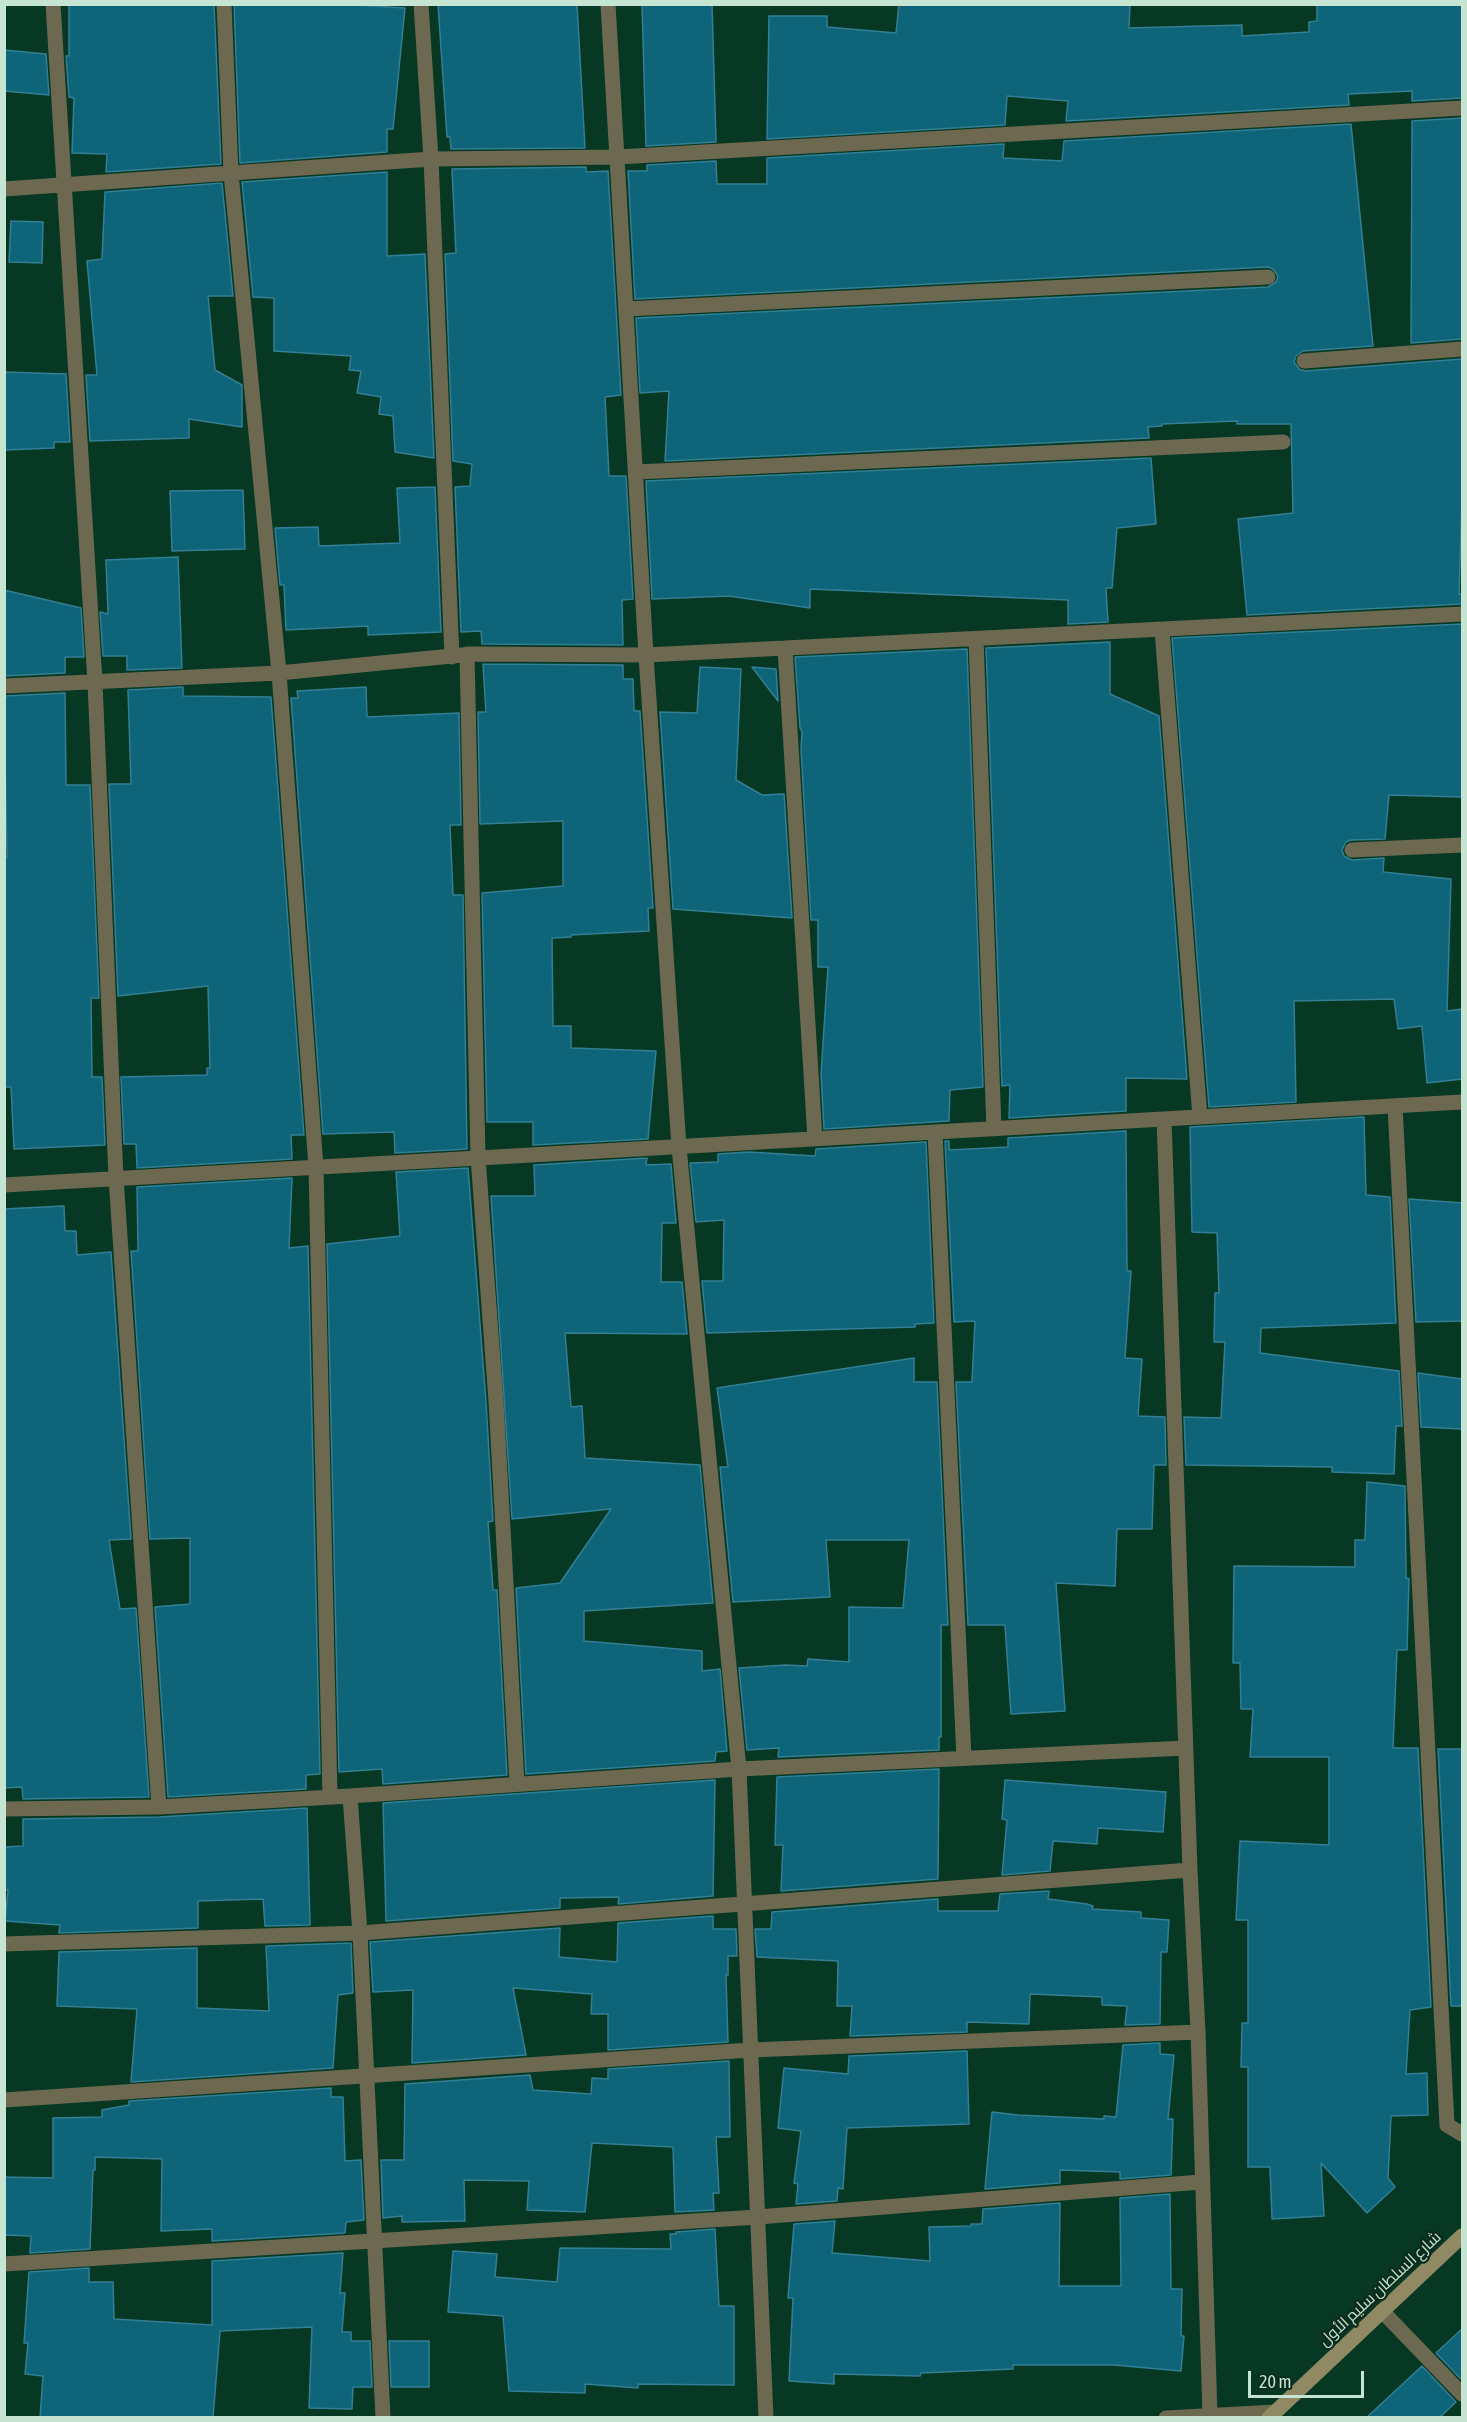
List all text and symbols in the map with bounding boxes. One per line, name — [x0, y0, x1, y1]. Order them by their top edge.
street label: شارع السلطان سليم الأول — [1315, 2228, 1445, 2350]
scale bar — [1251, 2359, 1366, 2397]
text: 20 m — [1259, 2371, 1291, 2392]

